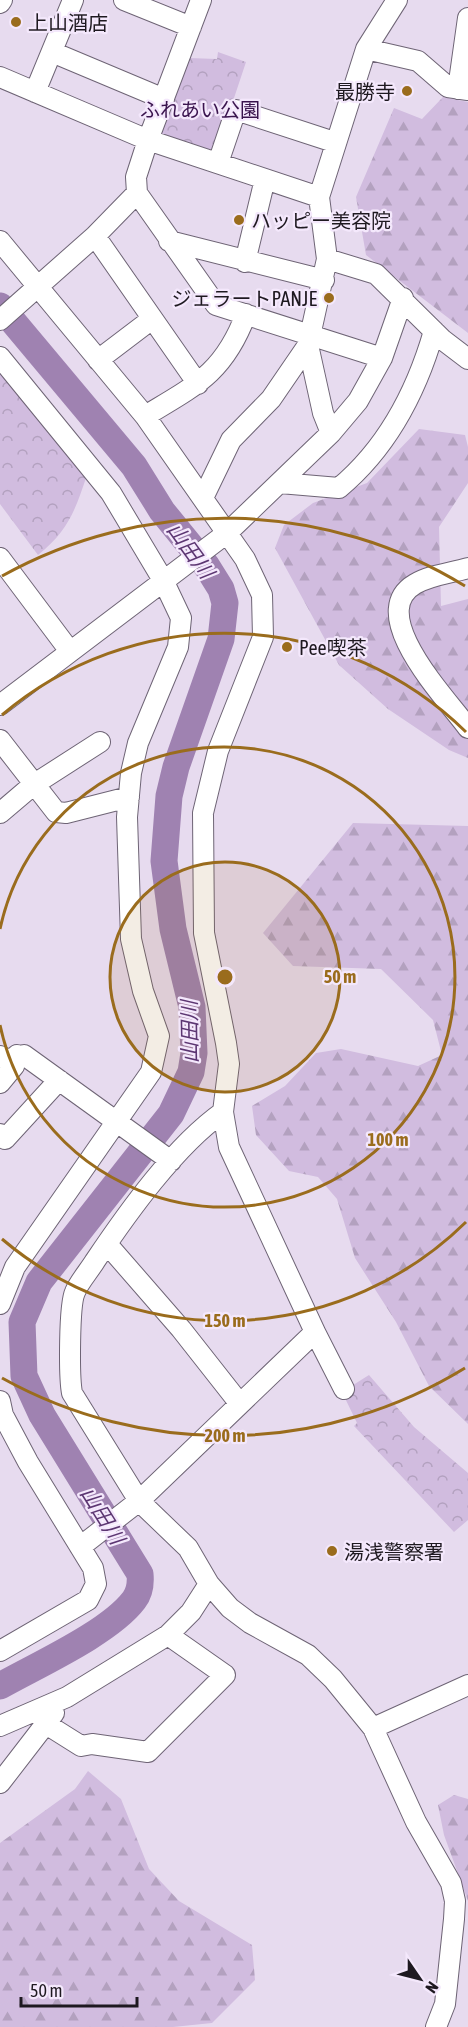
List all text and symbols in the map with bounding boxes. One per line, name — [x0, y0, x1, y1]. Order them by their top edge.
place label: 上山酒店 — [28, 11, 108, 34]
marker: 上山酒店 — [9, 15, 23, 29]
place label: 最勝寺 — [335, 80, 395, 103]
marker: 最勝寺 — [400, 84, 414, 98]
park label: ふれあい公園 — [140, 98, 260, 121]
place label: ハッピー美容院 — [251, 209, 391, 232]
marker: ハッピー美容院 — [232, 213, 246, 227]
place label: ジェラートPANJE — [171, 287, 317, 310]
marker: ジェラートPANJE — [322, 291, 336, 305]
water label: 山田川 — [163, 517, 220, 584]
place label: Pee喫茶 — [299, 636, 367, 659]
marker: Pee喫茶 — [280, 640, 294, 654]
text: 50 m — [324, 966, 356, 987]
centre of rings — [215, 967, 235, 987]
water label: 山田川 — [176, 998, 202, 1064]
text: 100 m — [368, 1129, 408, 1150]
text: 150 m — [205, 1310, 245, 1331]
text: 200 m — [205, 1425, 245, 1446]
water label: 山田川 — [76, 1482, 131, 1550]
place label: 湯浅警察署 — [344, 1540, 444, 1563]
marker: 湯浅警察署 — [325, 1544, 339, 1558]
north arrow — [390, 1949, 450, 2009]
scale bar — [21, 1970, 136, 2008]
text: N — [422, 1979, 442, 1997]
text: 50 m — [30, 1980, 62, 2001]

